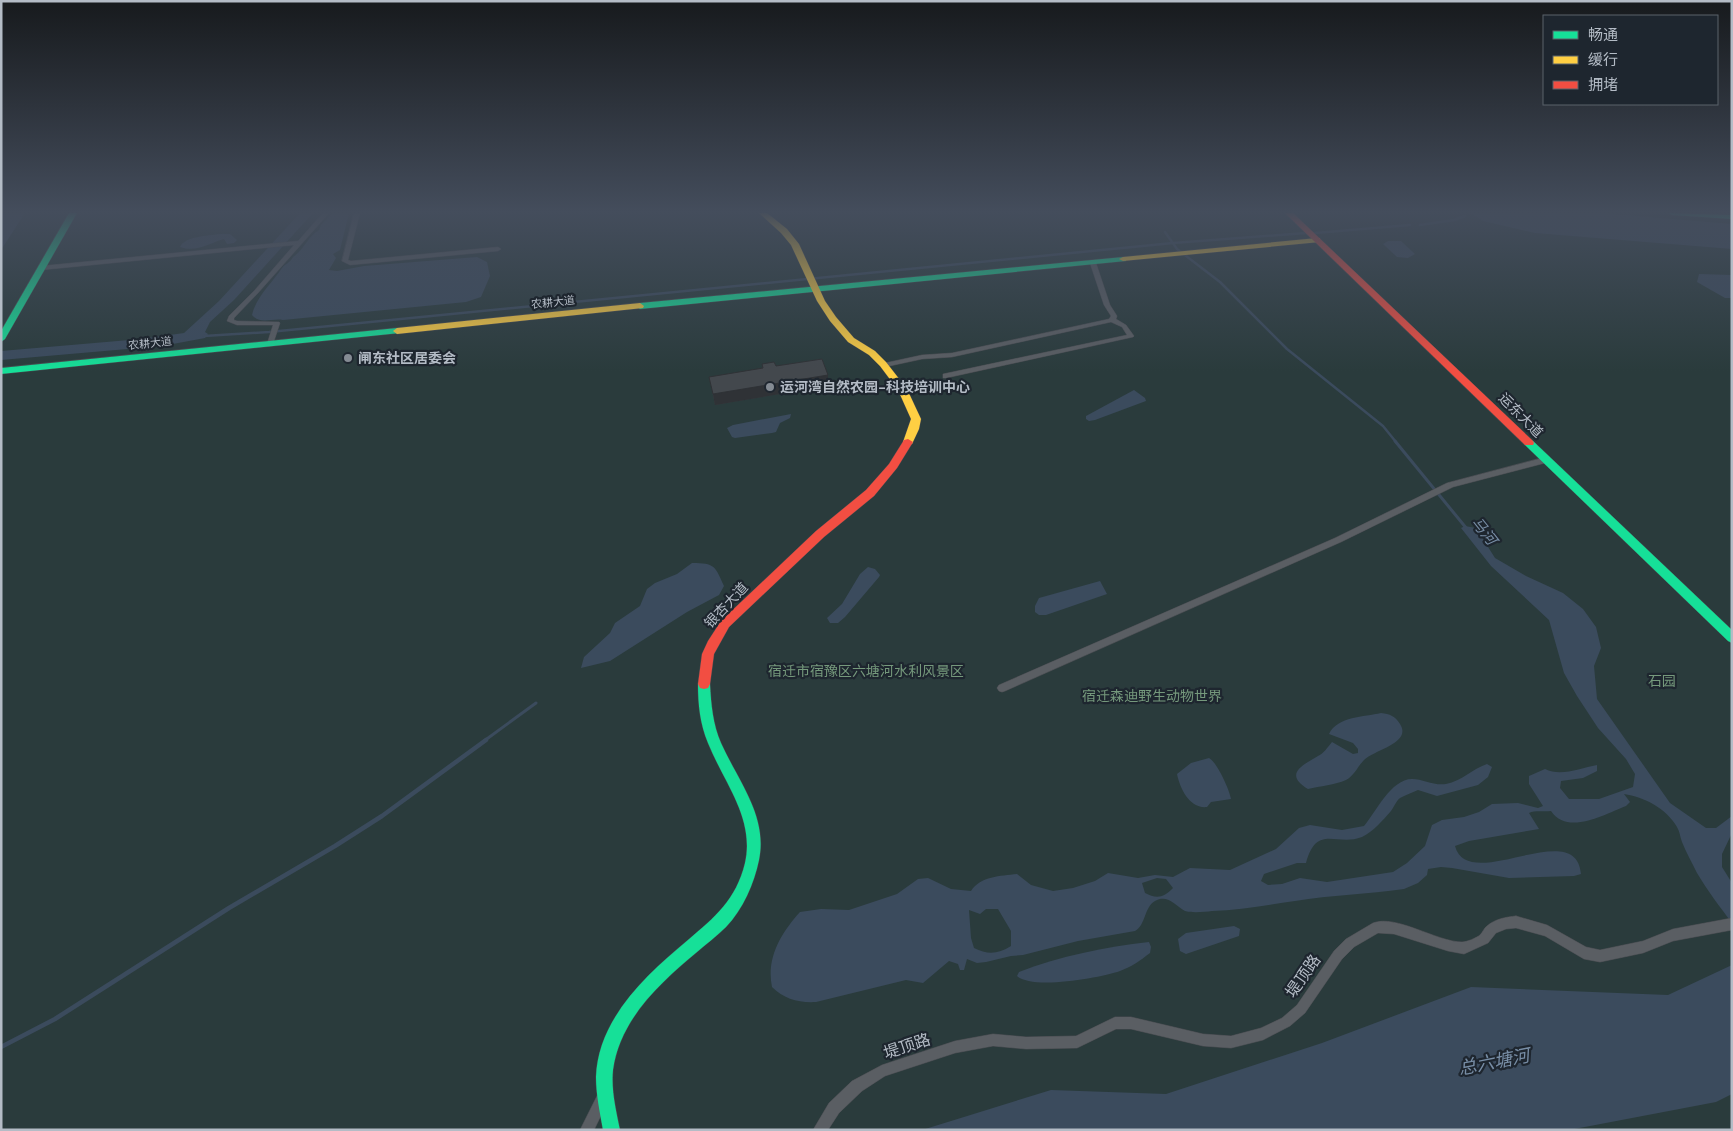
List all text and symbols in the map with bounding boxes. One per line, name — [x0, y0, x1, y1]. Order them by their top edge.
legend — [1543, 15, 1718, 105]
text: 畅通 — [1588, 25, 1618, 45]
text: 缓行 — [1588, 50, 1618, 70]
text: 拥堵 — [1588, 75, 1618, 95]
street label: 农耕大道 — [530, 293, 576, 311]
street label: 农耕大道 — [127, 334, 173, 352]
place label: 闸东社区居委会 — [358, 349, 456, 367]
marker: 闸东社区居委会 — [342, 352, 354, 364]
place label: 运河湾自然农园-科技培训中心 — [780, 378, 970, 396]
marker: 运河湾自然农园-科技培训中心 — [764, 381, 776, 393]
street label: 运东大道 — [1495, 389, 1547, 441]
water label: 马河 — [1467, 513, 1503, 551]
street label: 银杏大道 — [700, 578, 752, 632]
park label: 宿迁市宿豫区六塘河水利风景区 — [768, 662, 964, 680]
park label: 石园 — [1648, 672, 1676, 690]
park label: 宿迁森迪野生动物世界 — [1082, 687, 1222, 705]
street label: 堤顶路 — [1281, 950, 1325, 1002]
street label: 堤顶路 — [881, 1029, 933, 1063]
water label: 总六塘河 — [1456, 1043, 1535, 1081]

